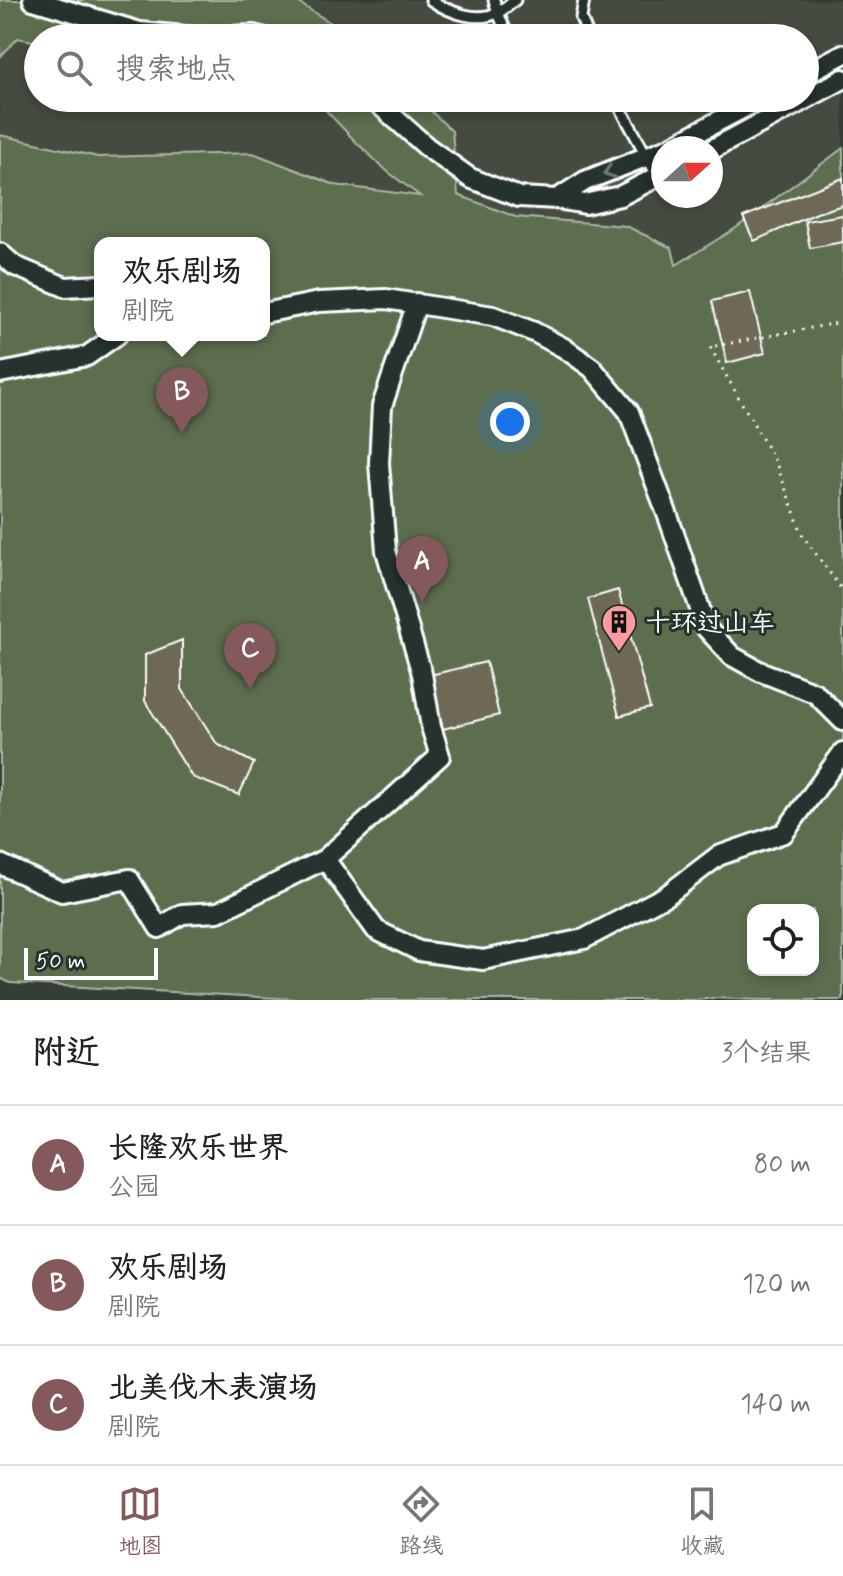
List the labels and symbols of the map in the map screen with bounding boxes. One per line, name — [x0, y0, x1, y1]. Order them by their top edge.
north arrow — [651, 136, 723, 208]
one-way arrow — [602, 162, 616, 179]
pin: B — [156, 367, 208, 433]
your location — [490, 402, 530, 442]
pin: A — [396, 536, 448, 602]
building icon: 十环过山车 — [600, 603, 638, 653]
place label: 十环过山车 — [645, 607, 775, 641]
pin: C — [224, 623, 276, 689]
scale bar — [24, 944, 158, 980]

